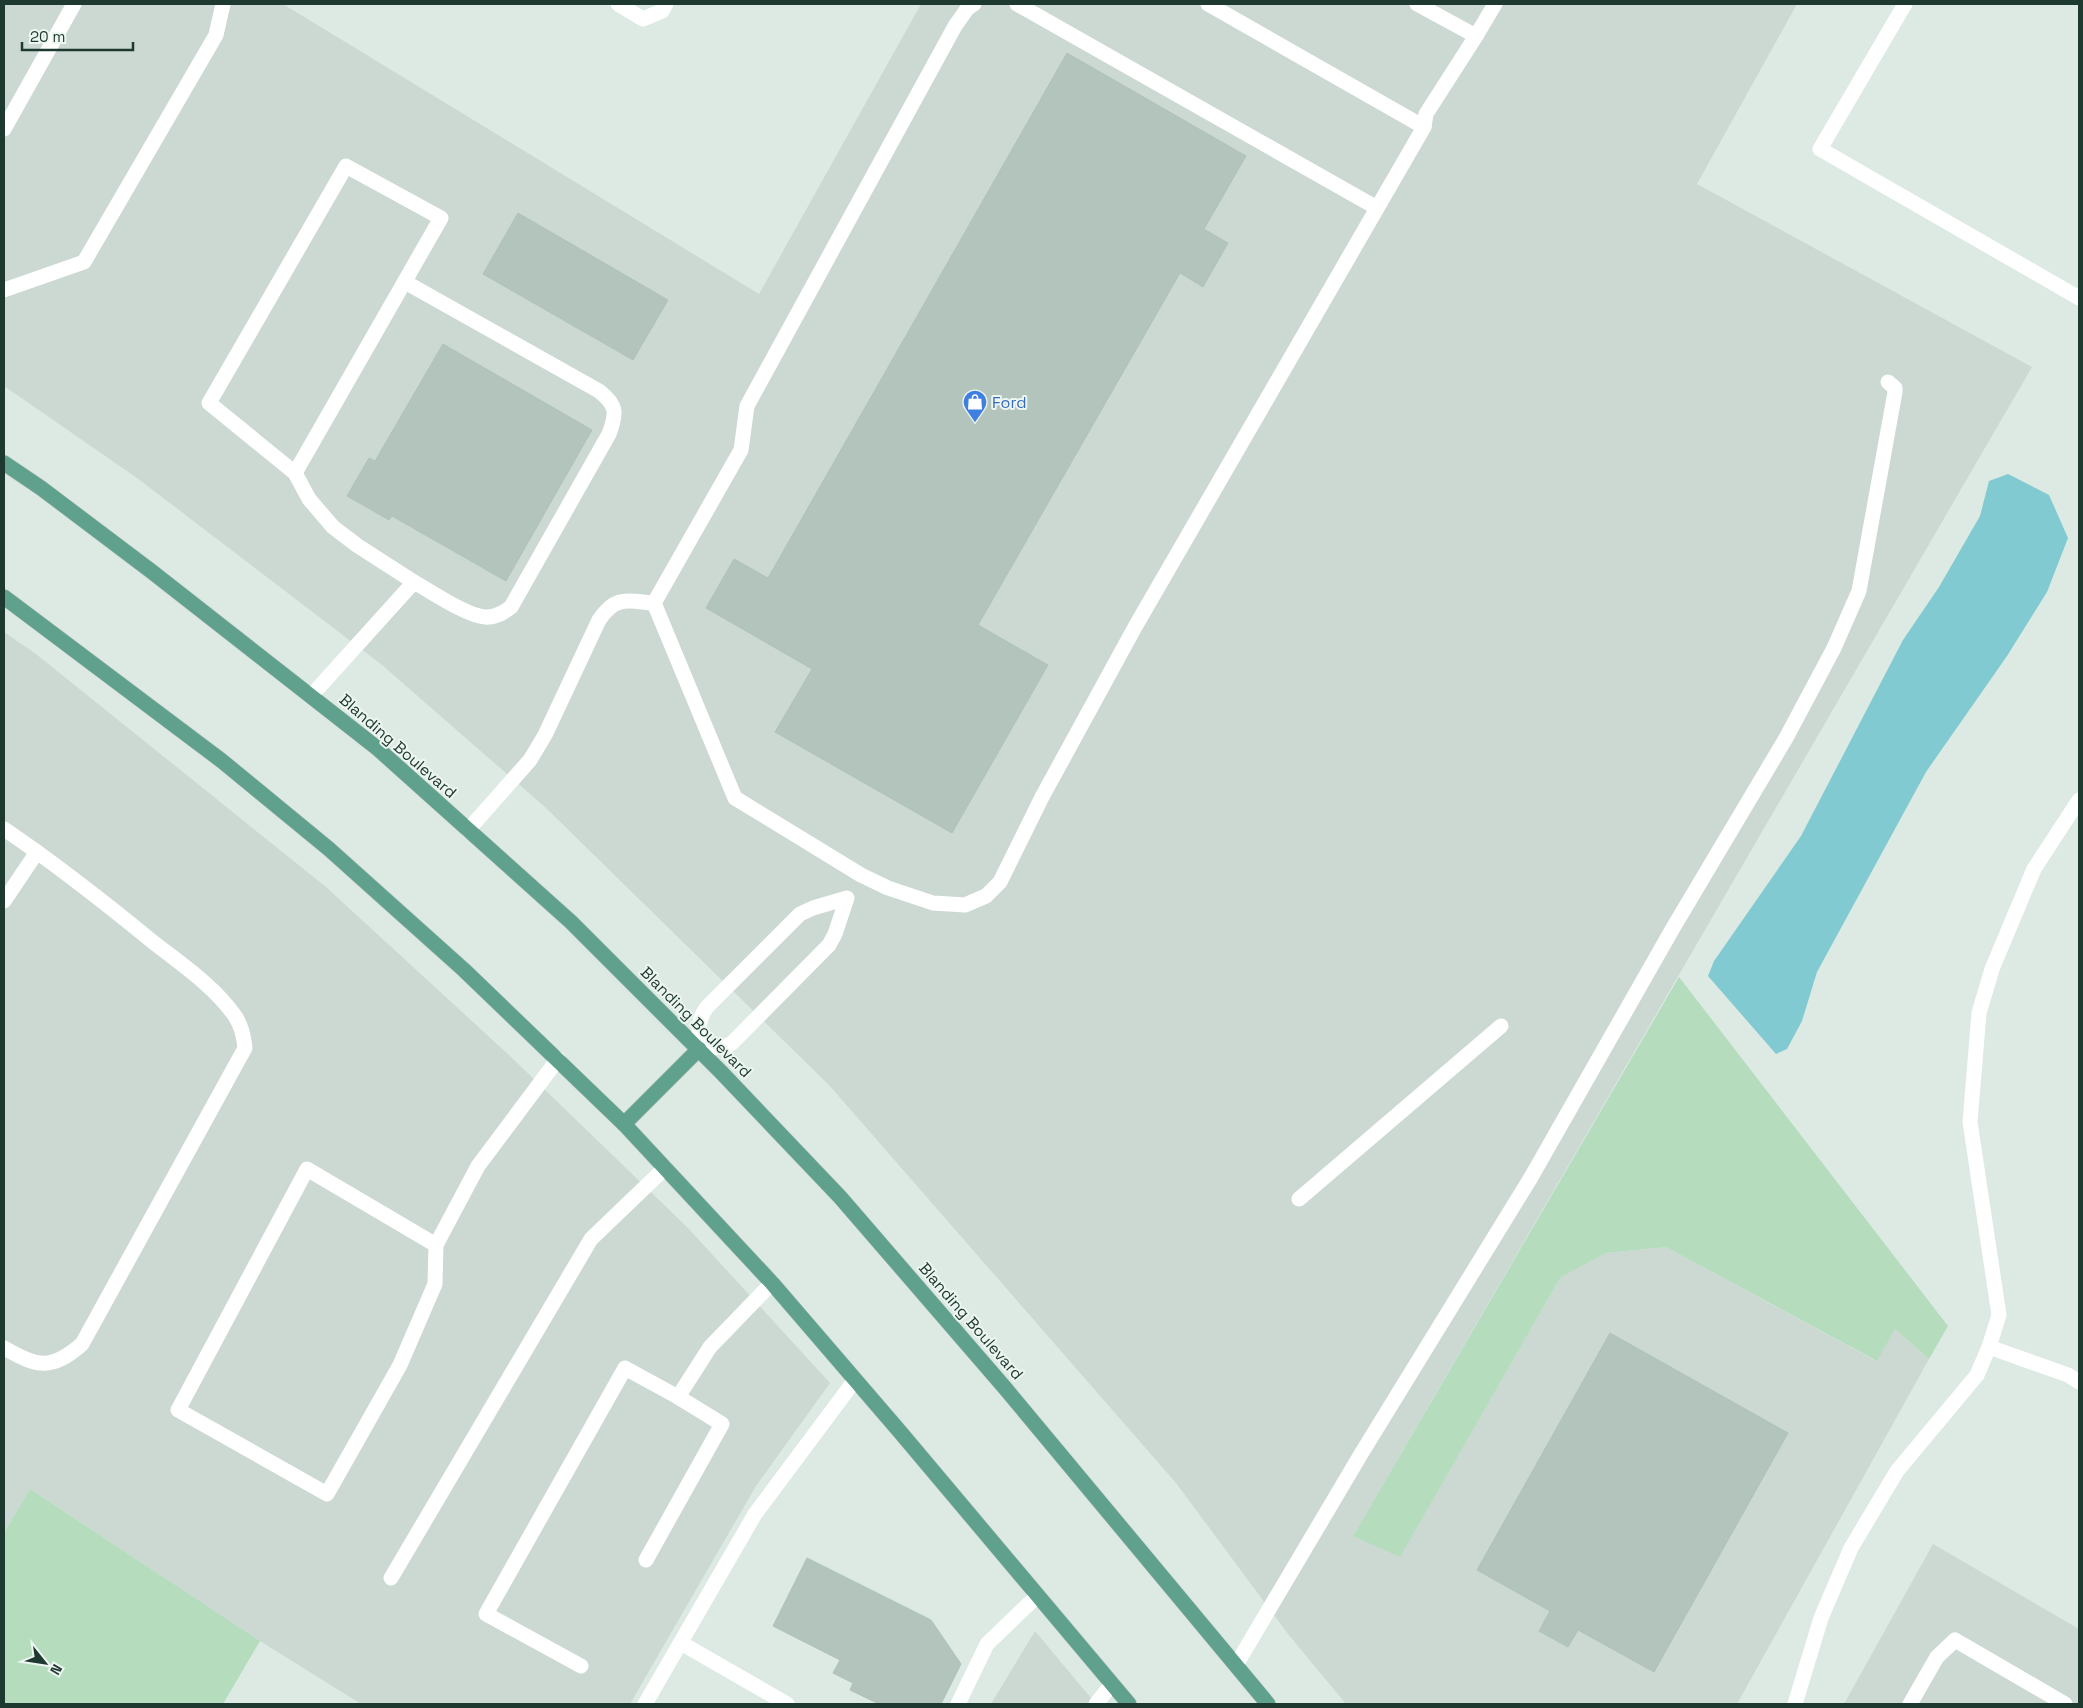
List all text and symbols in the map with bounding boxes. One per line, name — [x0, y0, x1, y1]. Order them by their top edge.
scale bar — [22, 20, 134, 52]
text: 20 m — [30, 27, 65, 46]
shop icon: Ford — [962, 389, 988, 423]
place label: Ford — [992, 392, 1026, 413]
street label: Blanding Boulevard — [335, 689, 461, 803]
street label: Blanding Boulevard — [636, 962, 756, 1082]
street label: Blanding Boulevard — [914, 1258, 1028, 1384]
north arrow — [20, 1638, 70, 1688]
text: N — [46, 1661, 66, 1678]

